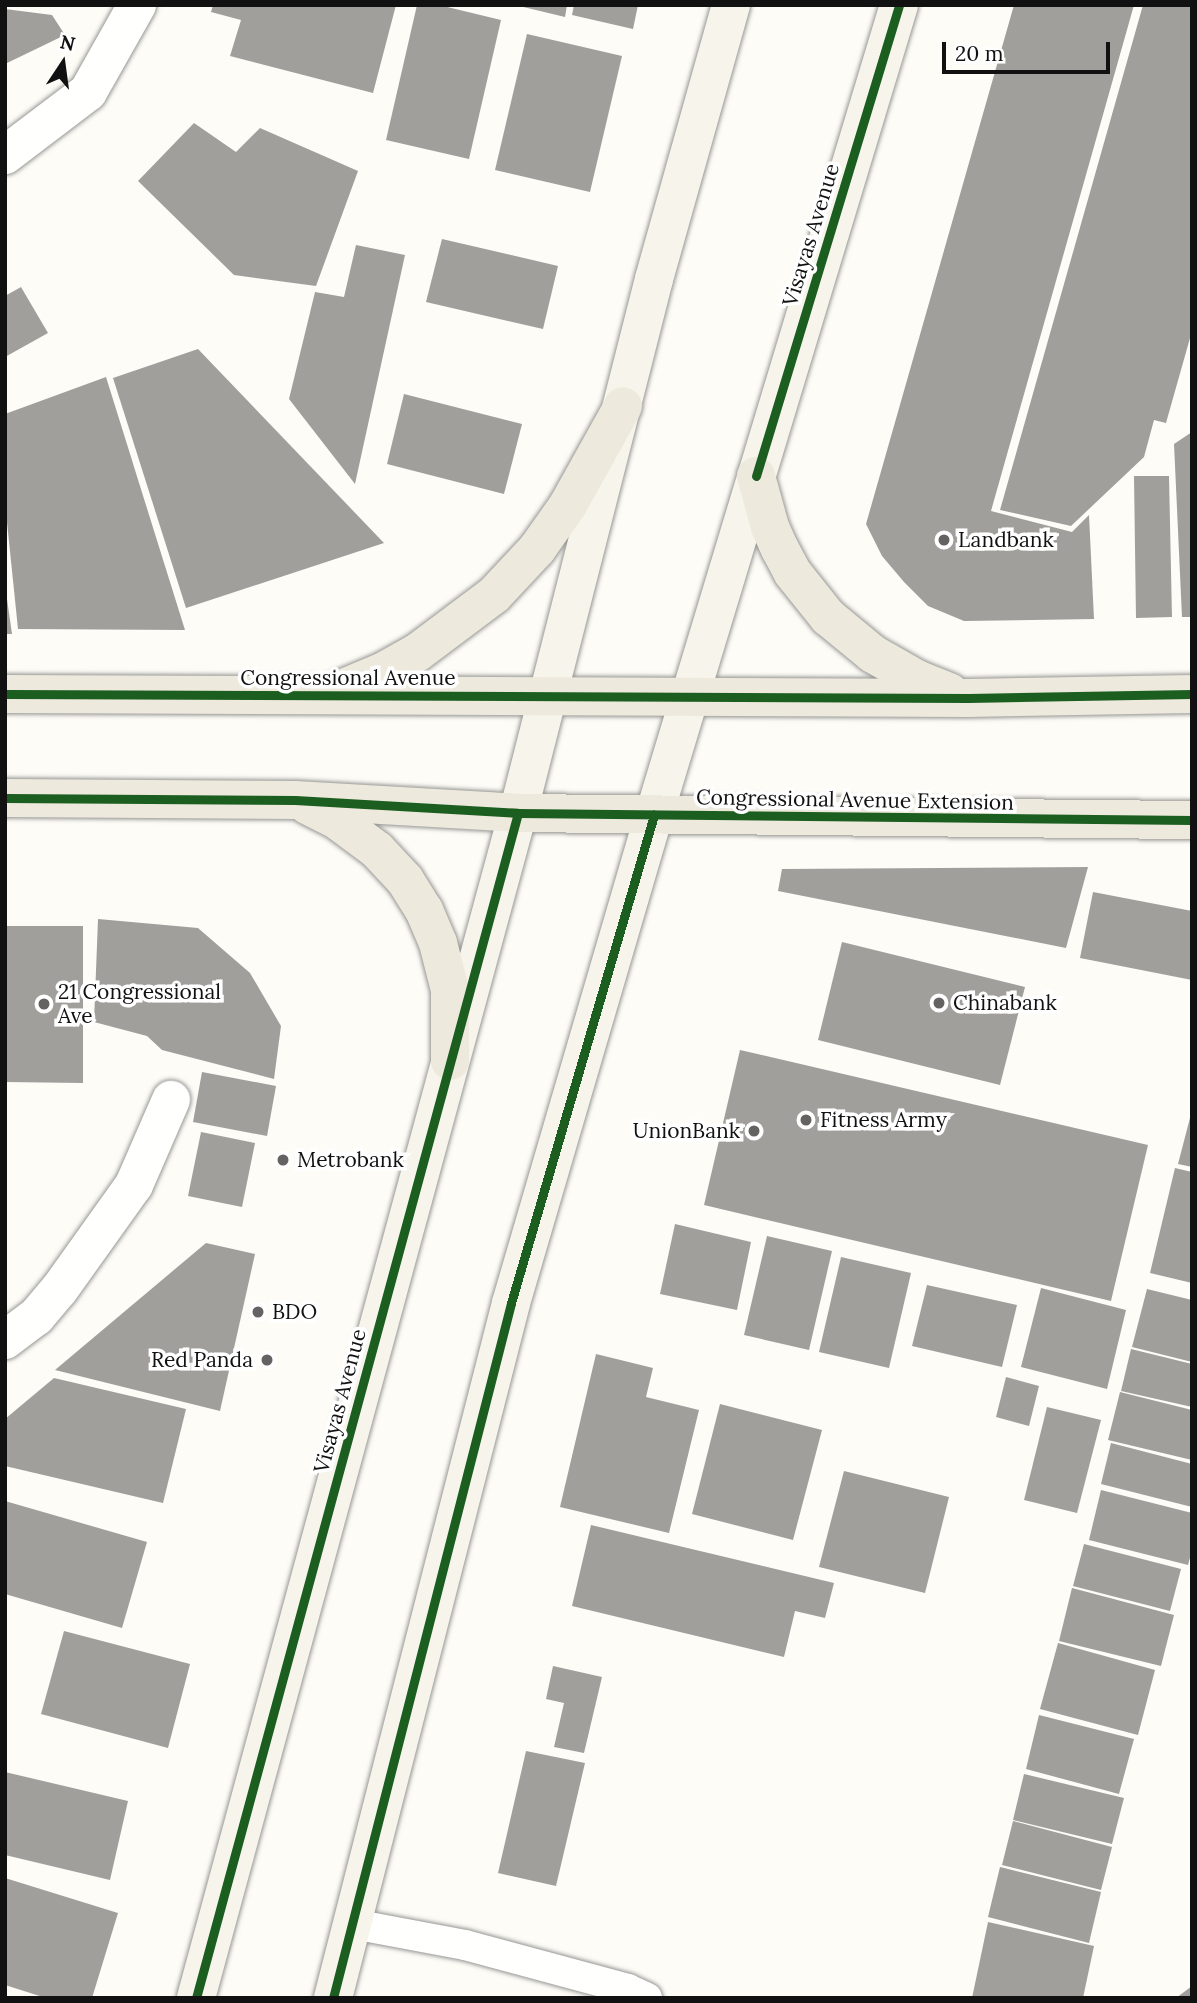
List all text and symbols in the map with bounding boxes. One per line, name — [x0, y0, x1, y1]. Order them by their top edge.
north arrow — [28, 28, 98, 98]
scale bar — [945, 28, 1113, 72]
text: N — [58, 29, 78, 56]
text: 20 m — [955, 40, 1004, 67]
street label: Visayas Avenue — [777, 161, 845, 309]
place label: Landbank — [958, 527, 1054, 553]
marker: Landbank — [936, 532, 952, 548]
street label: Congressional Avenue — [240, 665, 456, 691]
street label: Congressional Avenue Extension — [696, 785, 1014, 815]
place label: 21 Congressional Ave — [58, 979, 221, 1029]
place label: Chinabank — [953, 990, 1057, 1016]
marker: Chinabank — [931, 995, 947, 1011]
marker: 21 Congressional Ave — [36, 996, 52, 1012]
place label: Fitness Army — [820, 1107, 947, 1133]
marker: Fitness Army — [798, 1112, 814, 1128]
place label: UnionBank — [633, 1118, 740, 1144]
marker: UnionBank — [746, 1123, 762, 1139]
place label: Metrobank — [297, 1147, 404, 1173]
marker: Metrobank — [275, 1152, 291, 1168]
place label: BDO — [272, 1299, 317, 1325]
marker: BDO — [250, 1304, 266, 1320]
street label: Visayas Avenue — [309, 1326, 371, 1476]
place label: Red Panda — [151, 1347, 253, 1373]
marker: Red Panda — [259, 1352, 275, 1368]

